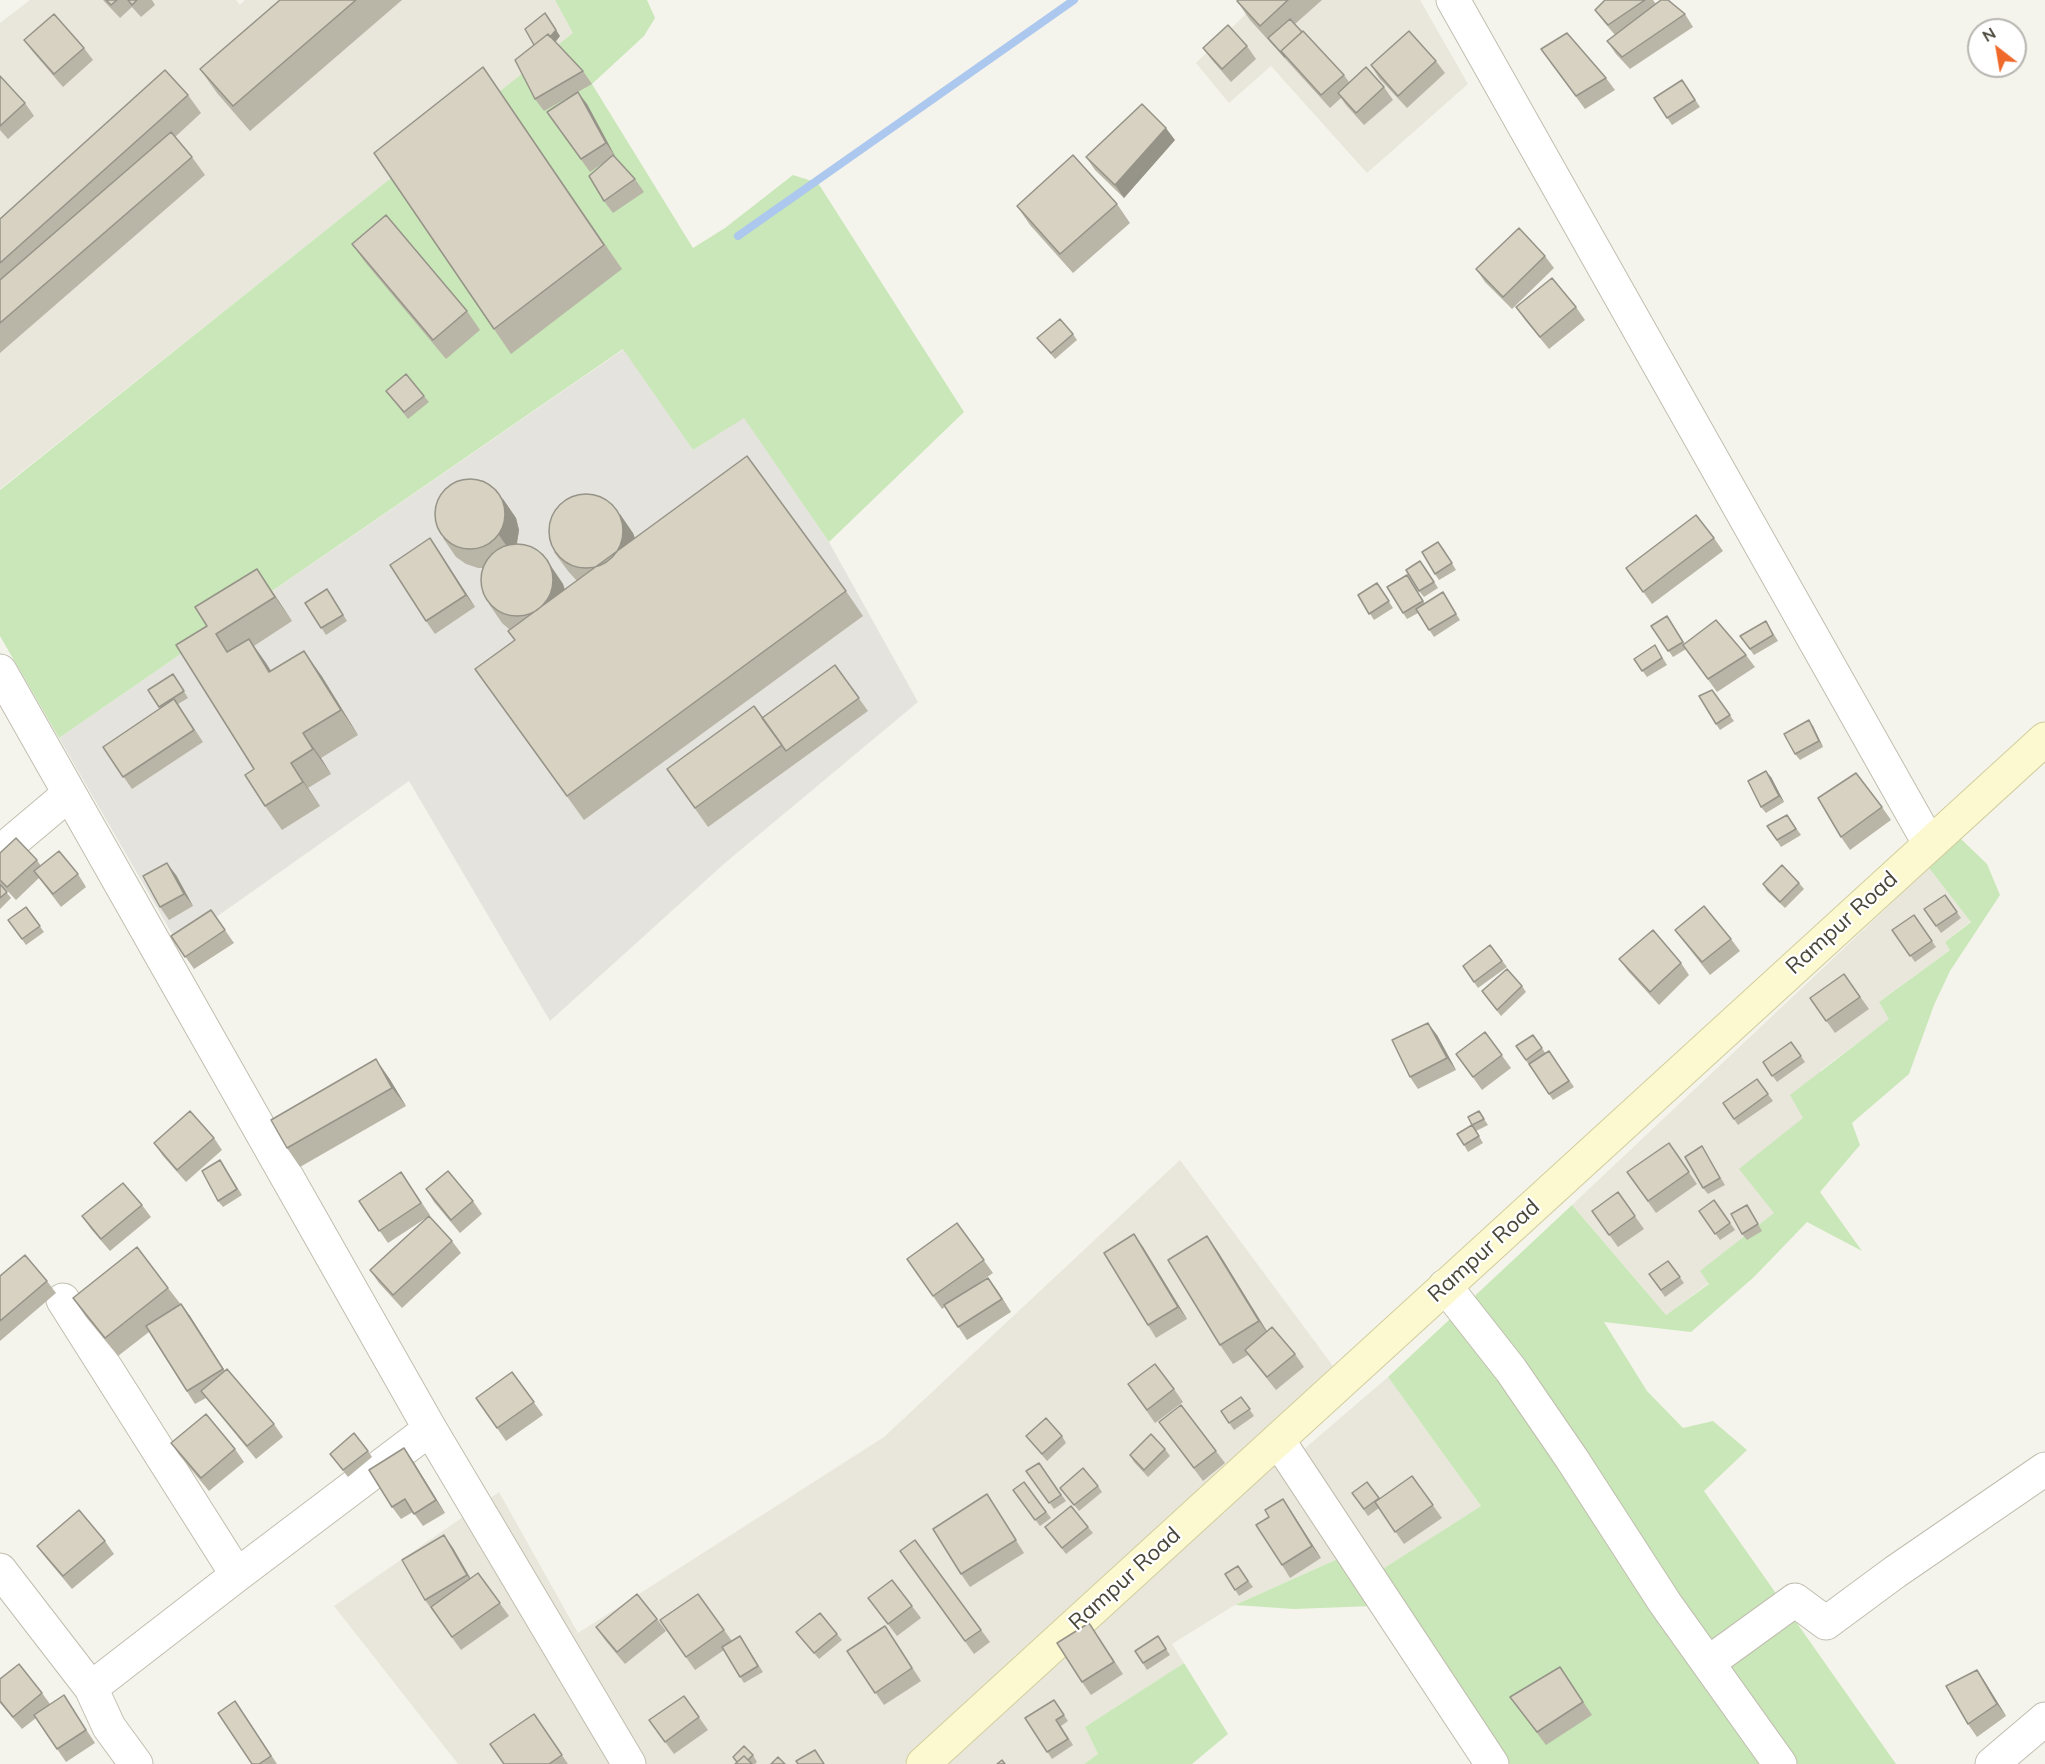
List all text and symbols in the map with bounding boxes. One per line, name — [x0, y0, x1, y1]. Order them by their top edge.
north arrow — [1967, 18, 2027, 78]
text: N — [1978, 23, 1999, 46]
street label: Rampur Road — [1781, 866, 1903, 980]
street label: Rampur Road — [1423, 1194, 1545, 1308]
street label: Rampur Road — [1064, 1522, 1186, 1636]

